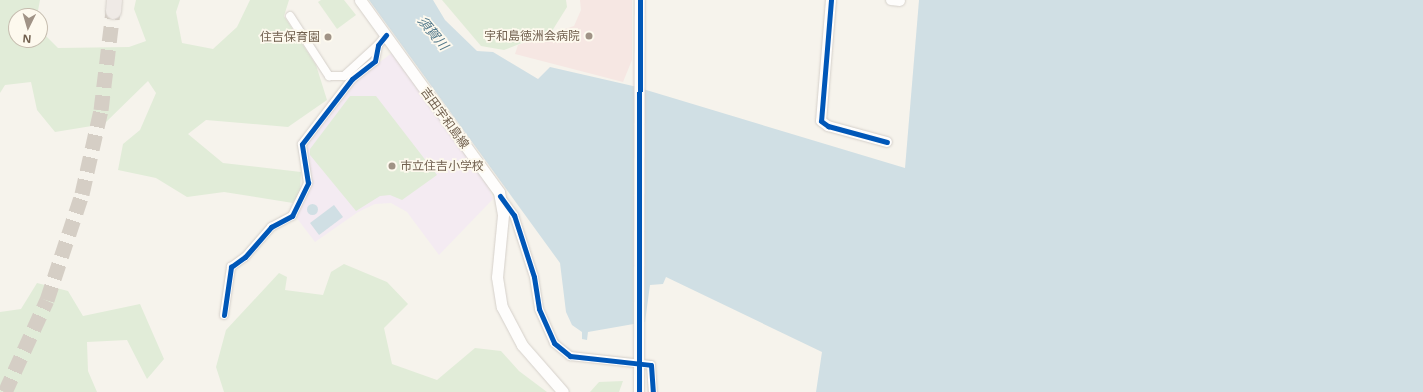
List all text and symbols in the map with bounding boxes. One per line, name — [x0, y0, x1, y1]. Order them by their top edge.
north arrow — [8, 8, 48, 48]
water label: 須賀川 — [414, 13, 452, 53]
place label: 宇和島徳洲会病院 — [484, 29, 580, 43]
place label: 住吉保育園 — [260, 30, 320, 44]
marker: 宇和島徳洲会病院 — [583, 30, 595, 42]
text: N — [22, 32, 32, 47]
marker: 住吉保育園 — [323, 32, 333, 42]
street label: 吉田宇和島線 — [418, 85, 472, 151]
place label: 市立住吉小学校 — [400, 159, 484, 173]
marker: 市立住吉小学校 — [387, 161, 397, 171]

